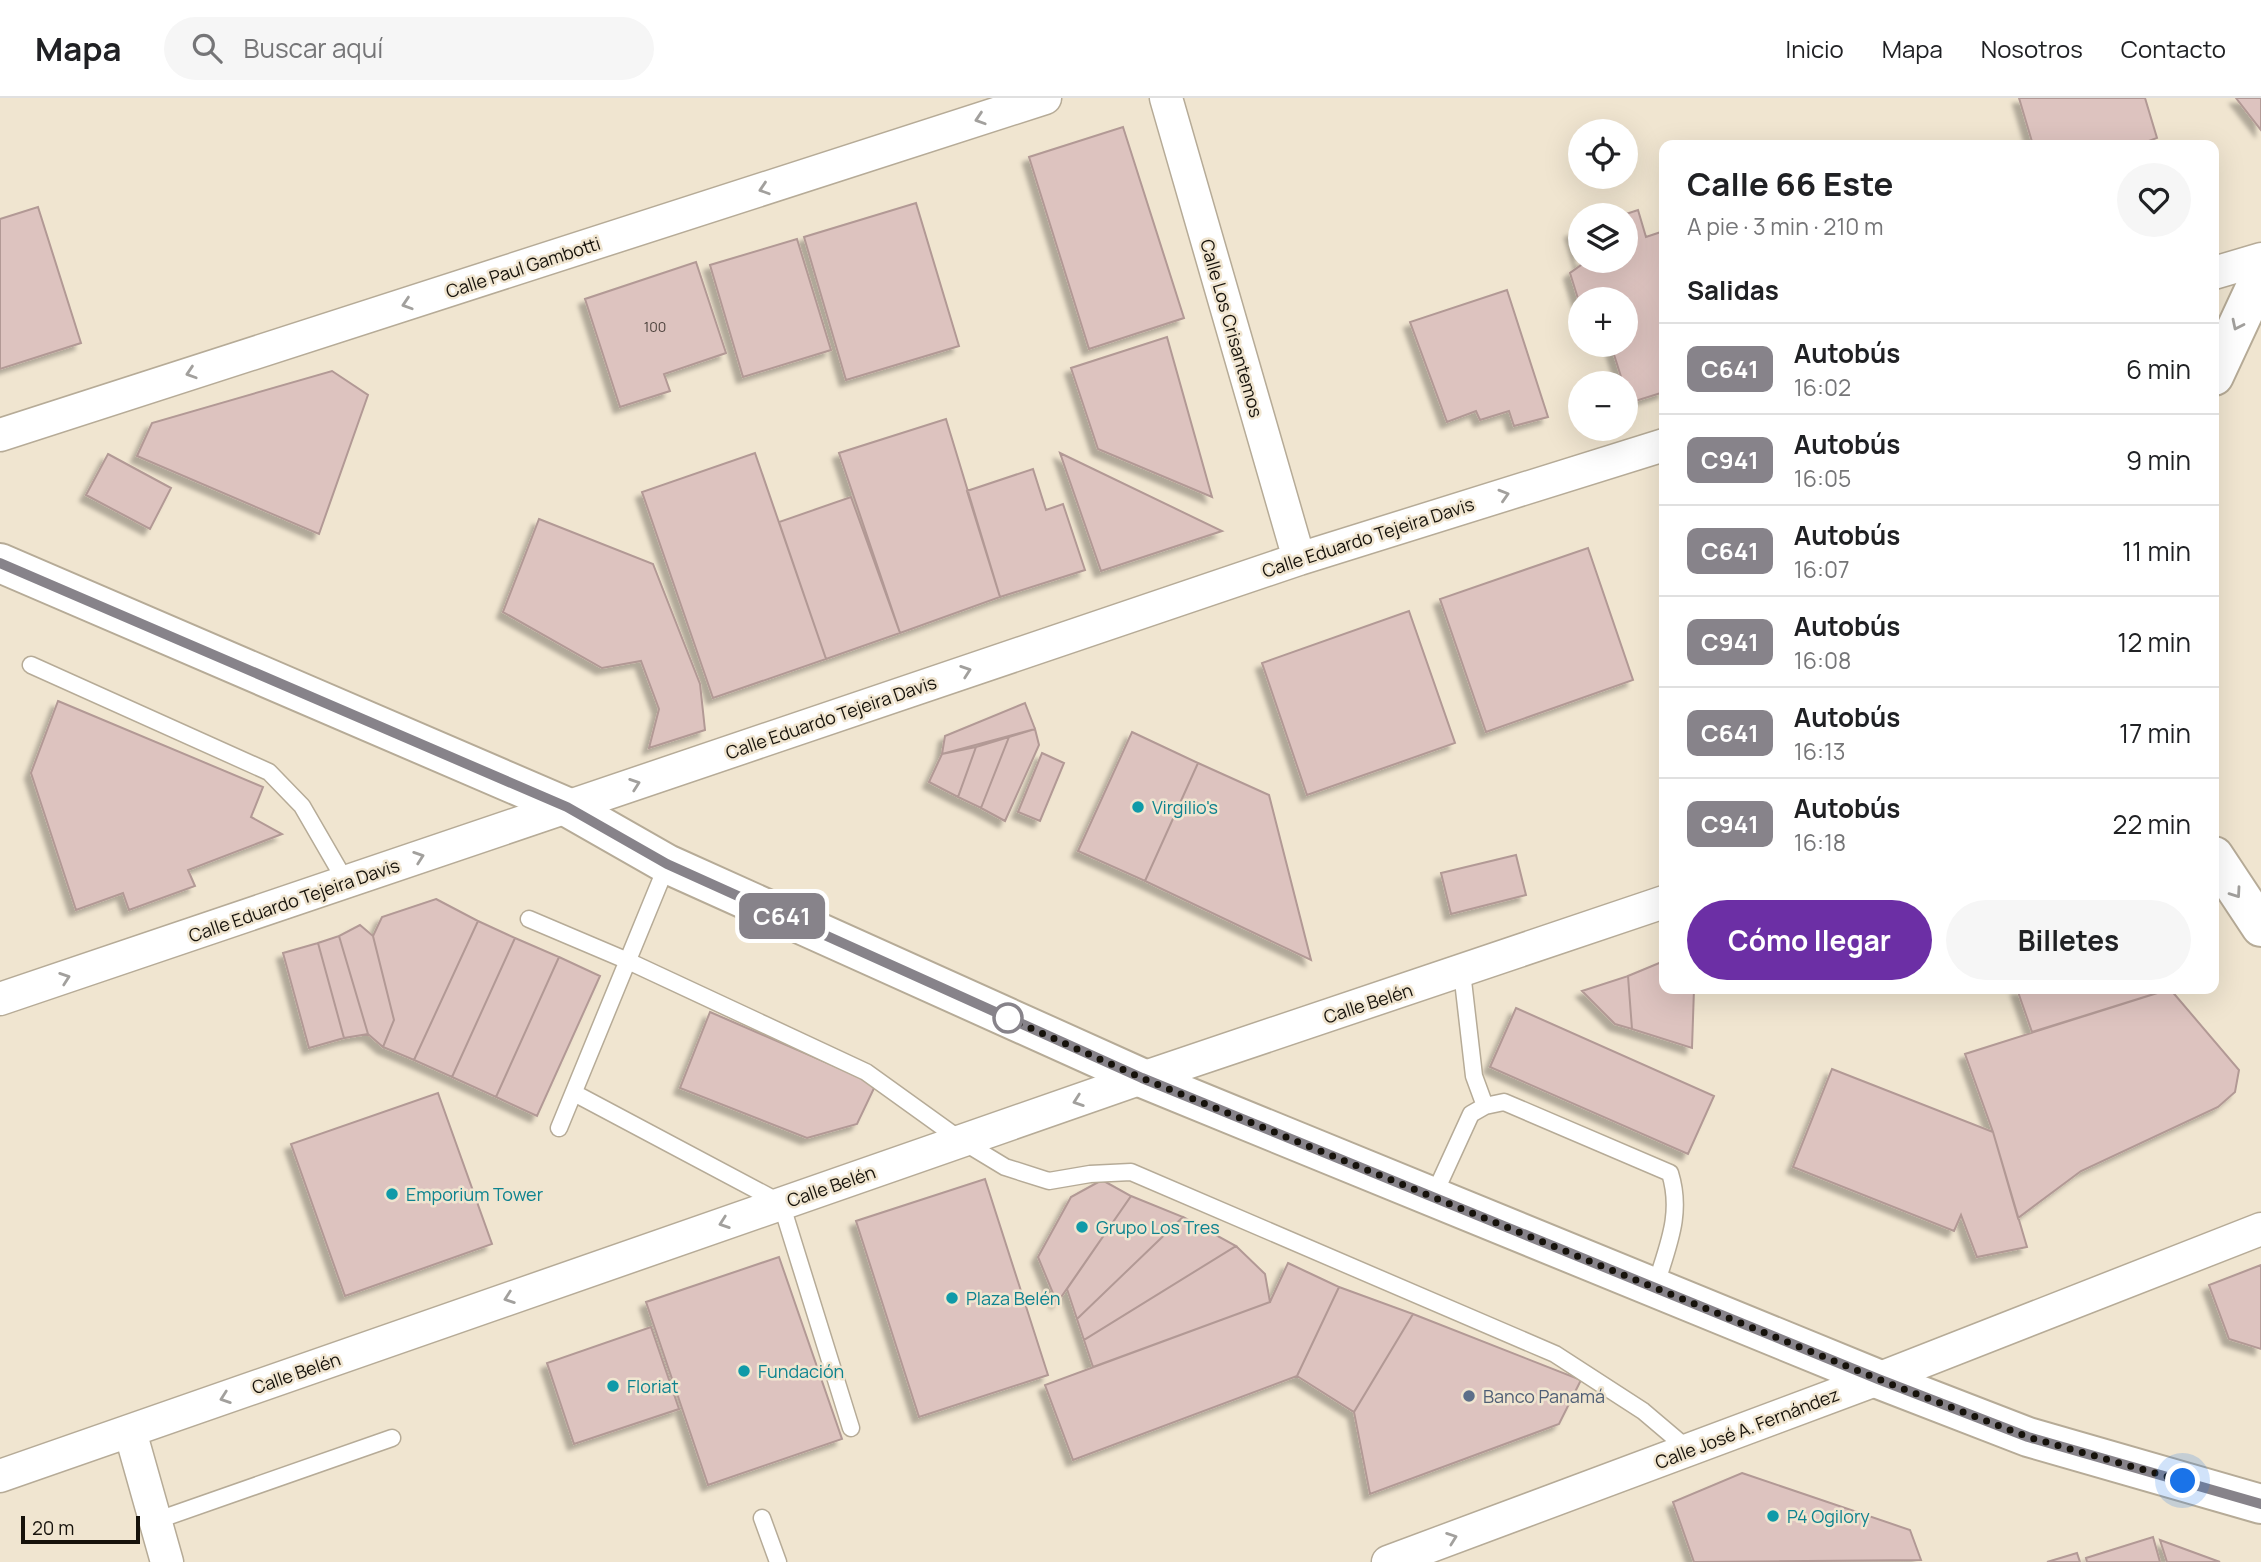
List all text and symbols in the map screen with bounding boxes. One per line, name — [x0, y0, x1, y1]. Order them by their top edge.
search box — [164, 17, 654, 80]
text: Mapa — [35, 26, 122, 71]
icon: search — [188, 29, 226, 67]
text: Buscar aquí — [244, 30, 383, 66]
text: Inicio — [1786, 32, 1844, 65]
text: Mapa — [1882, 32, 1943, 65]
text: Nosotros — [1981, 32, 2083, 65]
text: Contacto — [2121, 32, 2226, 65]
one-way arrow — [975, 111, 987, 125]
map controls — [1568, 119, 1638, 441]
button: locate — [1568, 119, 1638, 189]
text: Calle 66 Este — [1687, 161, 1893, 206]
button: heart — [2117, 163, 2191, 237]
one-way arrow — [758, 181, 771, 195]
button: layers — [1568, 203, 1638, 273]
text: A pie · 3 min · 210 m — [1687, 210, 1884, 242]
street label: Calle Paul Gambotti — [443, 231, 603, 303]
street label: Calle Los Crisantemos — [1195, 236, 1269, 420]
text: Salidas — [1687, 272, 1779, 308]
button: + — [1568, 287, 1638, 357]
one-way arrow — [402, 295, 414, 310]
house number: 100 — [644, 317, 666, 336]
one-way arrow — [2231, 318, 2245, 330]
text: Autobús — [1794, 335, 1900, 371]
text: 6 min — [2126, 351, 2191, 387]
text: C641 — [1701, 352, 1759, 385]
one-way arrow — [185, 365, 197, 380]
button: − — [1568, 371, 1638, 441]
text: 16:02 — [1794, 371, 1851, 403]
text: Autobús — [1794, 426, 1900, 462]
text: 9 min — [2126, 442, 2191, 478]
text: C941 — [1701, 443, 1759, 476]
text: 16:05 — [1794, 462, 1851, 494]
one-way arrow — [1498, 488, 1510, 503]
street label: Calle Eduardo Tejeira Davis — [1259, 491, 1477, 583]
text: Autobús — [1794, 517, 1900, 553]
text: 11 min — [2122, 533, 2191, 569]
text: C641 — [1701, 534, 1759, 567]
text: 16:07 — [1794, 553, 1849, 585]
text: Autobús — [1794, 608, 1900, 644]
text: 12 min — [2117, 624, 2191, 660]
text: C941 — [1701, 625, 1759, 658]
text: 16:08 — [1794, 644, 1851, 676]
one-way arrow — [960, 665, 972, 680]
street label: Calle Eduardo Tejeira Davis — [722, 670, 940, 764]
text: Autobús — [1794, 699, 1900, 735]
text: 17 min — [2119, 715, 2191, 751]
text: C641 — [1701, 716, 1759, 749]
text: 16:13 — [1794, 735, 1846, 767]
one-way arrow — [628, 778, 640, 792]
text: Autobús — [1794, 790, 1900, 826]
place label: Virgilio's — [1152, 795, 1218, 819]
marker: Virgilio's — [1130, 799, 1146, 815]
text: 22 min — [2113, 806, 2191, 842]
text: C941 — [1701, 807, 1759, 840]
text: 16:18 — [1794, 826, 1846, 858]
one-way arrow — [413, 851, 425, 865]
street label: Calle Eduardo Tejeira Davis — [185, 853, 403, 947]
one-way arrow — [2228, 885, 2240, 898]
line badge: C641 — [733, 893, 831, 939]
text: C641 — [753, 899, 811, 932]
button: Cómo llegar — [1687, 900, 1932, 980]
button: Billetes — [1946, 900, 2191, 980]
one-way arrow — [58, 971, 70, 986]
street label: Calle Belén — [1320, 977, 1416, 1029]
unlabelled marker — [993, 1003, 1023, 1033]
one-way arrow — [1072, 1093, 1084, 1107]
street label: Calle Belén — [784, 1160, 878, 1212]
place label: Emporium Tower — [406, 1182, 544, 1206]
marker: Emporium Tower — [384, 1186, 400, 1202]
one-way arrow — [718, 1215, 730, 1229]
place label: Grupo Los Tres — [1096, 1215, 1220, 1239]
marker: Grupo Los Tres — [1074, 1219, 1090, 1235]
place label: Plaza Belén — [966, 1286, 1060, 1310]
one-way arrow — [504, 1290, 516, 1304]
marker: Plaza Belén — [944, 1290, 960, 1306]
street label: Calle Belén — [249, 1347, 343, 1399]
place label: Fundación — [758, 1359, 844, 1383]
marker: Fundación — [736, 1363, 752, 1379]
place label: Floriat — [627, 1374, 679, 1398]
marker: Floriat — [605, 1378, 621, 1394]
street label: Calle José A. Fernández — [1652, 1382, 1842, 1474]
place label: Banco Panamá — [1483, 1384, 1605, 1408]
marker: Banco Panamá — [1461, 1388, 1477, 1404]
one-way arrow — [219, 1390, 232, 1404]
your location — [2165, 1463, 2200, 1498]
place label: P4 Ogilory — [1787, 1504, 1870, 1528]
marker: P4 Ogilory — [1765, 1508, 1781, 1524]
scale bar — [21, 1513, 140, 1545]
text: 20 m — [32, 1515, 74, 1541]
one-way arrow — [1446, 1532, 1458, 1546]

